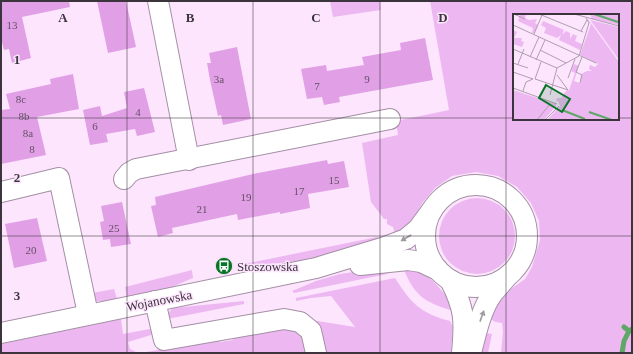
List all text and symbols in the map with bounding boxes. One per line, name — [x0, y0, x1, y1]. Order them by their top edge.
text: A — [58, 10, 68, 25]
text: B — [186, 10, 195, 25]
text: C — [311, 10, 321, 25]
text: D — [438, 10, 448, 25]
inset map — [513, 14, 619, 120]
house number: 13 — [7, 19, 18, 31]
text: 1 — [14, 52, 20, 67]
house number: 3a — [214, 73, 224, 85]
house number: 9 — [364, 73, 370, 85]
house number: 7 — [314, 80, 320, 92]
house number: 8c — [16, 93, 26, 105]
house number: 4 — [135, 106, 141, 118]
house number: 8b — [19, 110, 30, 122]
house number: 6 — [92, 120, 98, 132]
house number: 8a — [23, 127, 33, 139]
house number: 8 — [29, 143, 35, 155]
text: 2 — [14, 170, 20, 185]
house number: 15 — [329, 174, 340, 186]
house number: 17 — [294, 185, 305, 197]
house number: 19 — [241, 191, 252, 203]
house number: 21 — [197, 203, 208, 215]
house number: 25 — [109, 222, 120, 234]
one-way arrow — [400, 234, 412, 241]
house number: 20 — [26, 244, 37, 256]
bus stop icon: Stoszowska — [214, 256, 234, 276]
place label: Stoszowska — [237, 259, 299, 274]
street label: Wojanowska — [125, 287, 194, 314]
text: 3 — [14, 288, 21, 303]
one-way arrow — [480, 309, 486, 321]

